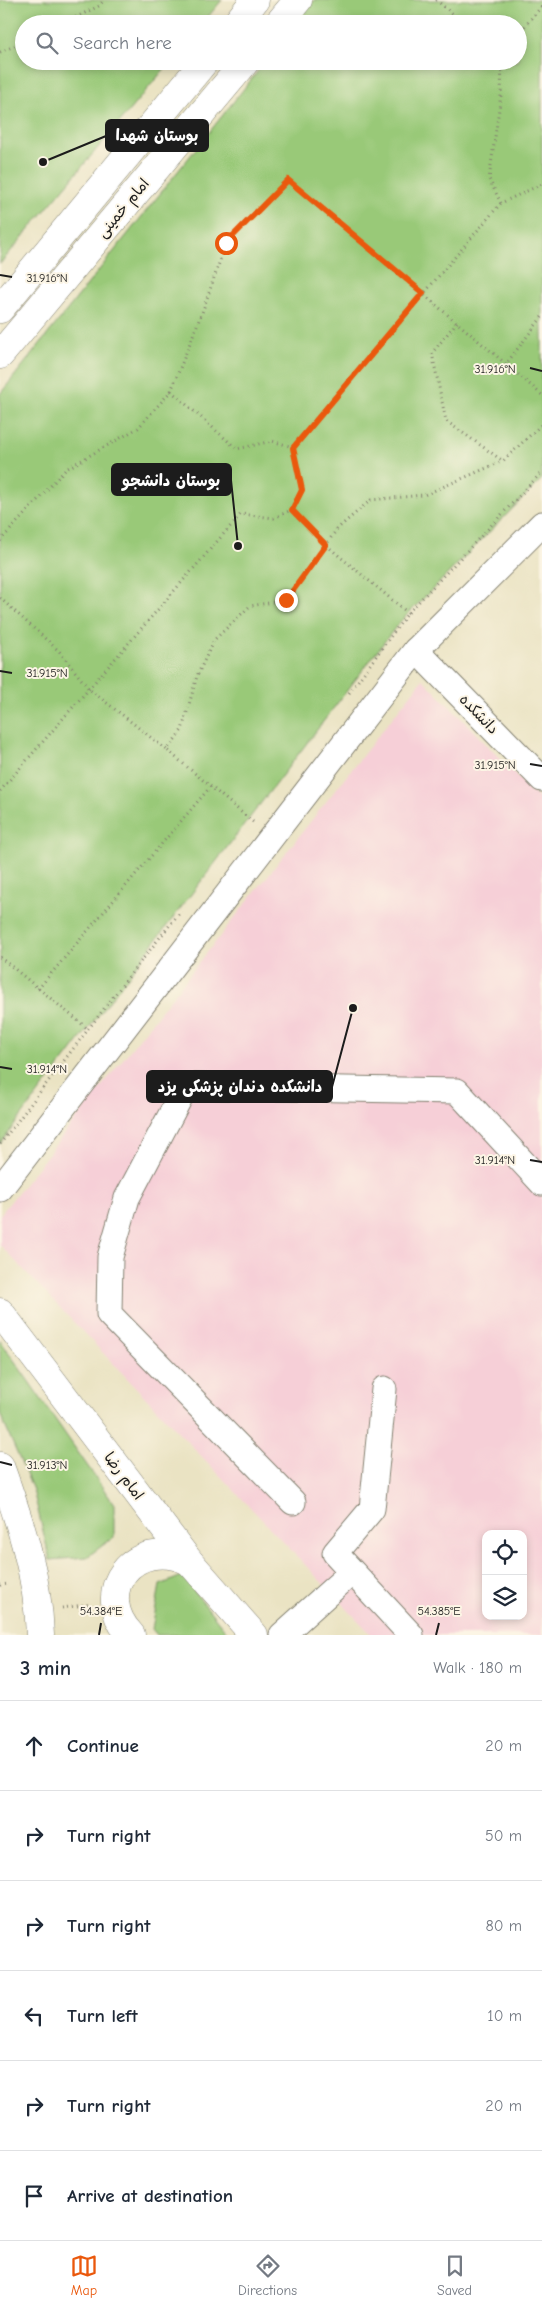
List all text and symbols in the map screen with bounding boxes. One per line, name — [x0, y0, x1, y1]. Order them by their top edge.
search box — [15, 15, 527, 70]
icon: search — [33, 29, 61, 57]
text: Search here — [73, 32, 172, 54]
callout: بوستان شهدا — [106, 120, 208, 151]
text: بوستان شهدا — [116, 127, 198, 146]
street label: امام خمینی — [93, 175, 154, 242]
route start — [215, 232, 238, 255]
text: 31.916°N — [26, 271, 68, 285]
text: 31.916°N — [474, 362, 516, 376]
callout: بوستان دانشجو — [112, 464, 231, 495]
text: بوستان دانشجو — [121, 472, 220, 491]
route end — [275, 589, 298, 612]
text: 31.915°N — [26, 666, 68, 680]
street label: دانشکده — [456, 690, 502, 738]
text: 31.915°N — [474, 758, 516, 772]
text: 31.914°N — [27, 1062, 67, 1076]
callout: دانشکده دندان پزشکی یزد — [147, 1071, 332, 1102]
text: دانشکده دندان پزشکی یزد — [158, 1078, 322, 1097]
text: 31.914°N — [475, 1153, 515, 1167]
street label: امام رضا — [99, 1449, 148, 1505]
text: 31.913°N — [27, 1458, 67, 1472]
map controls — [482, 1530, 527, 1620]
button: locate — [482, 1530, 527, 1575]
button: layers — [482, 1575, 527, 1620]
text: 54.384°E — [80, 1604, 122, 1618]
text: 54.385°E — [417, 1604, 461, 1618]
text: 3 min — [20, 1656, 71, 1680]
text: Walk · 180 m — [433, 1659, 522, 1677]
icon: ahead — [20, 1732, 48, 1760]
text: Continue — [67, 1735, 139, 1757]
text: 20 m — [485, 1737, 522, 1755]
icon: right — [20, 1822, 48, 1850]
text: Turn right — [67, 1825, 151, 1847]
text: 50 m — [485, 1827, 522, 1845]
icon: right — [20, 1912, 48, 1940]
text: Turn right — [67, 1915, 151, 1937]
text: 80 m — [485, 1917, 522, 1935]
icon: left — [20, 2002, 48, 2030]
text: Turn left — [67, 2005, 138, 2027]
text: 10 m — [487, 2007, 522, 2025]
icon: right — [20, 2092, 48, 2120]
text: Turn right — [67, 2095, 151, 2117]
text: 20 m — [485, 2097, 522, 2115]
icon: arrive — [20, 2182, 48, 2210]
text: Arrive at destination — [67, 2185, 233, 2207]
tab: Map — [70, 2252, 98, 2299]
tab: Directions — [238, 2252, 297, 2299]
tab: Saved — [437, 2252, 472, 2299]

